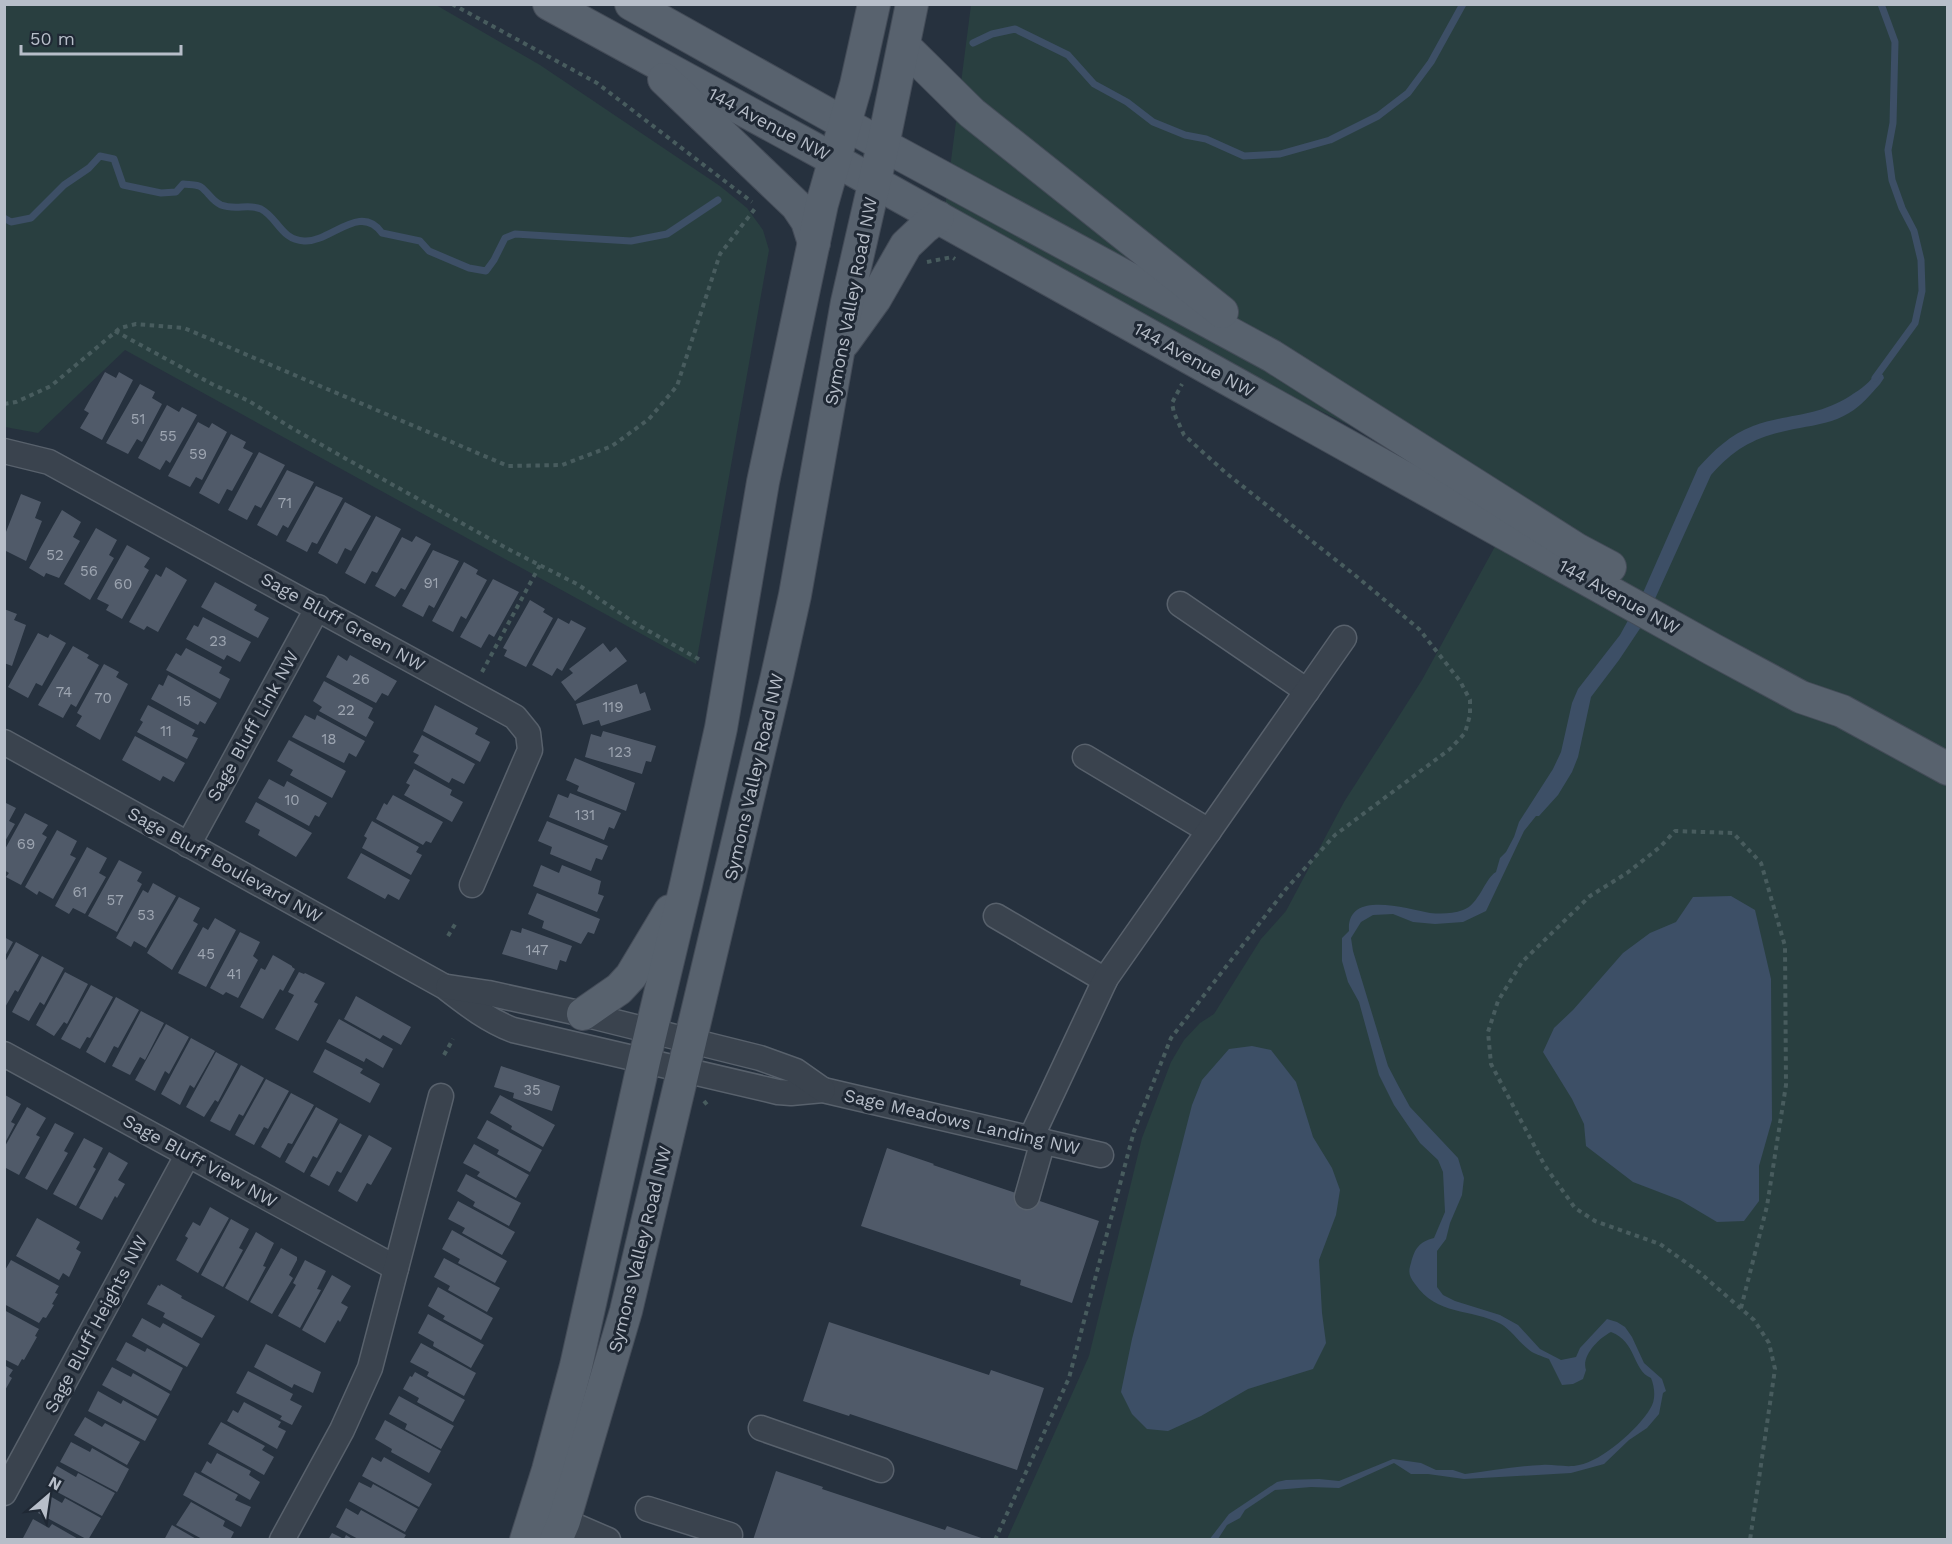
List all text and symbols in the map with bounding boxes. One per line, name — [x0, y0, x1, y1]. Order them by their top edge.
scale bar — [21, 18, 182, 56]
text: 50 m — [30, 28, 75, 49]
street label: 144 Avenue NW — [705, 83, 834, 164]
street label: Symons Valley Road NW — [820, 195, 881, 407]
street label: 144 Avenue NW — [1130, 318, 1258, 401]
house number: 51 — [131, 410, 145, 428]
house number: 55 — [159, 427, 177, 445]
house number: 59 — [189, 445, 207, 463]
house number: 71 — [278, 494, 292, 512]
house number: 52 — [46, 546, 64, 564]
street label: 144 Avenue NW — [1555, 555, 1683, 638]
house number: 56 — [80, 562, 98, 580]
street label: Sage Bluff Green NW — [258, 568, 429, 675]
house number: 91 — [423, 574, 439, 592]
house number: 60 — [114, 575, 132, 593]
house number: 23 — [209, 632, 227, 650]
street label: Sage Bluff Link NW — [202, 647, 303, 805]
house number: 26 — [352, 670, 370, 688]
street label: Symons Valley Road NW — [719, 671, 788, 882]
house number: 74 — [56, 683, 72, 701]
house number: 70 — [94, 689, 112, 707]
house number: 15 — [177, 692, 191, 710]
house number: 119 — [603, 698, 623, 716]
house number: 22 — [337, 701, 355, 719]
house number: 11 — [160, 722, 172, 740]
house number: 18 — [321, 730, 337, 748]
house number: 123 — [608, 743, 632, 761]
house number: 10 — [284, 791, 300, 809]
street label: Sage Bluff Boulevard NW — [124, 802, 326, 927]
house number: 131 — [575, 806, 595, 824]
house number: 69 — [17, 835, 35, 853]
house number: 61 — [73, 883, 87, 901]
house number: 57 — [106, 891, 124, 909]
house number: 53 — [137, 906, 155, 924]
house number: 147 — [526, 941, 548, 959]
house number: 45 — [197, 945, 215, 963]
house number: 41 — [227, 965, 241, 983]
house number: 35 — [523, 1081, 541, 1099]
street label: Sage Meadows Landing NW — [842, 1084, 1082, 1159]
street label: Sage Bluff View NW — [120, 1109, 281, 1212]
street label: Symons Valley Road NW — [604, 1144, 675, 1354]
street label: Sage Bluff Heights NW — [40, 1231, 151, 1416]
north arrow — [18, 1466, 78, 1526]
text: N — [45, 1472, 65, 1495]

